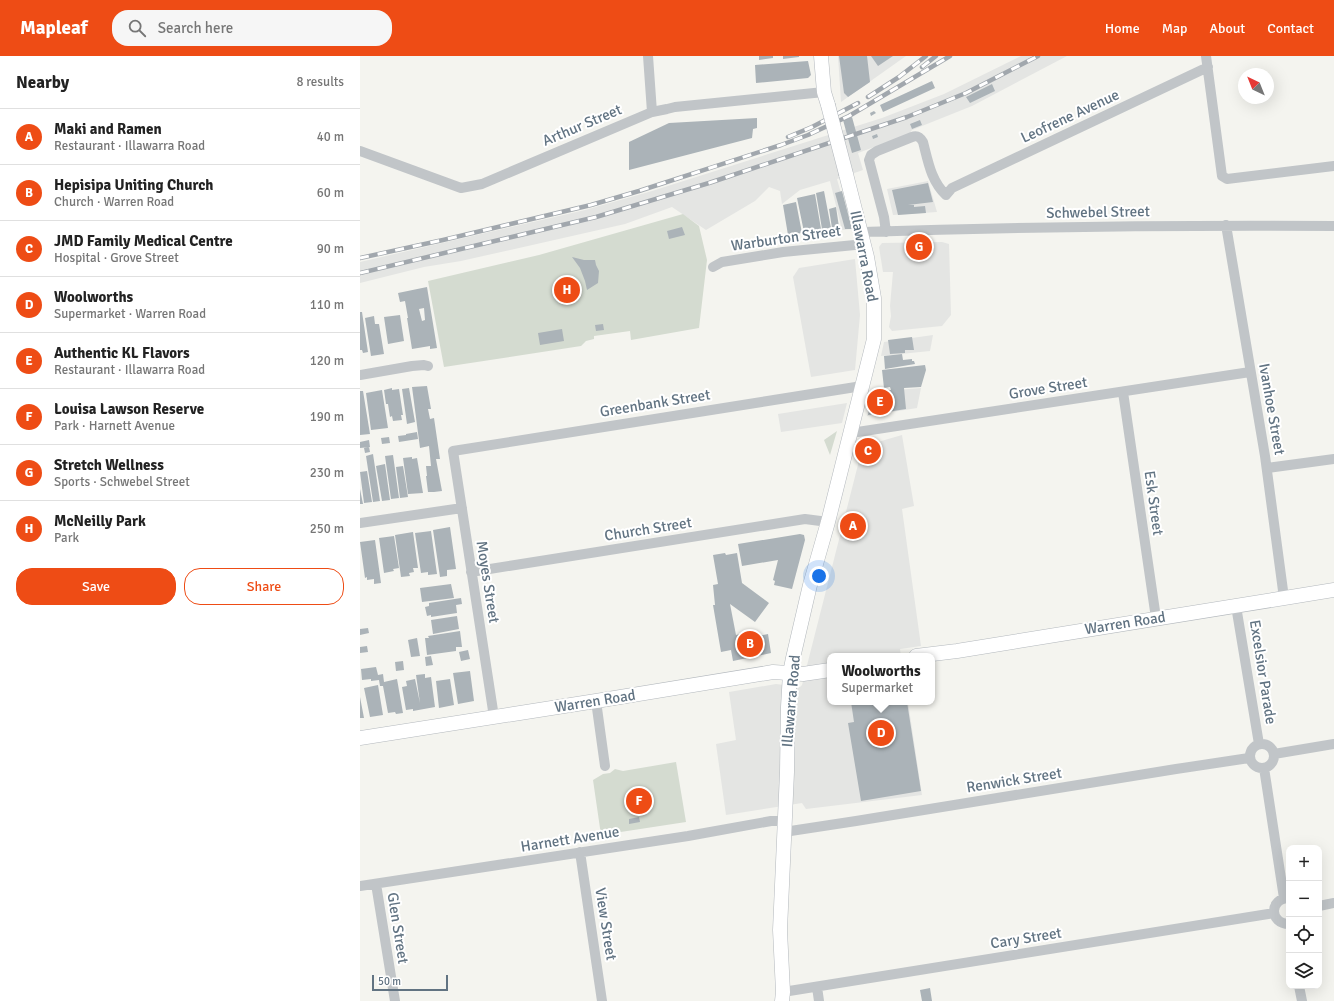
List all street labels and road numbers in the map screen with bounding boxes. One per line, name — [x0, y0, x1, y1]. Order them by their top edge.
street label: Leofrene Avenue — [1018, 85, 1122, 147]
street label: Arthur Street — [540, 100, 624, 150]
street label: Schwebel Street — [1046, 202, 1150, 222]
street label: Illawarra Road — [846, 209, 882, 303]
street label: Warburton Street — [730, 221, 842, 255]
street label: Ivanhoe Street — [1255, 362, 1289, 456]
street label: Grove Street — [1008, 373, 1088, 403]
street label: Greenbank Street — [598, 385, 712, 421]
street label: Esk Street — [1141, 470, 1167, 536]
street label: Church Street — [603, 513, 693, 545]
street label: Moyes Street — [473, 540, 503, 624]
street label: Warren Road — [1083, 608, 1167, 638]
street label: Excelsior Parade — [1246, 618, 1280, 726]
street label: Illawarra Road — [778, 654, 804, 748]
street label: Warren Road — [553, 686, 637, 716]
street label: Renwick Street — [965, 764, 1063, 796]
street label: Harnett Avenue — [519, 822, 621, 856]
street label: View Street — [591, 886, 621, 962]
street label: Glen Street — [383, 891, 413, 965]
street label: Cary Street — [989, 923, 1063, 953]

